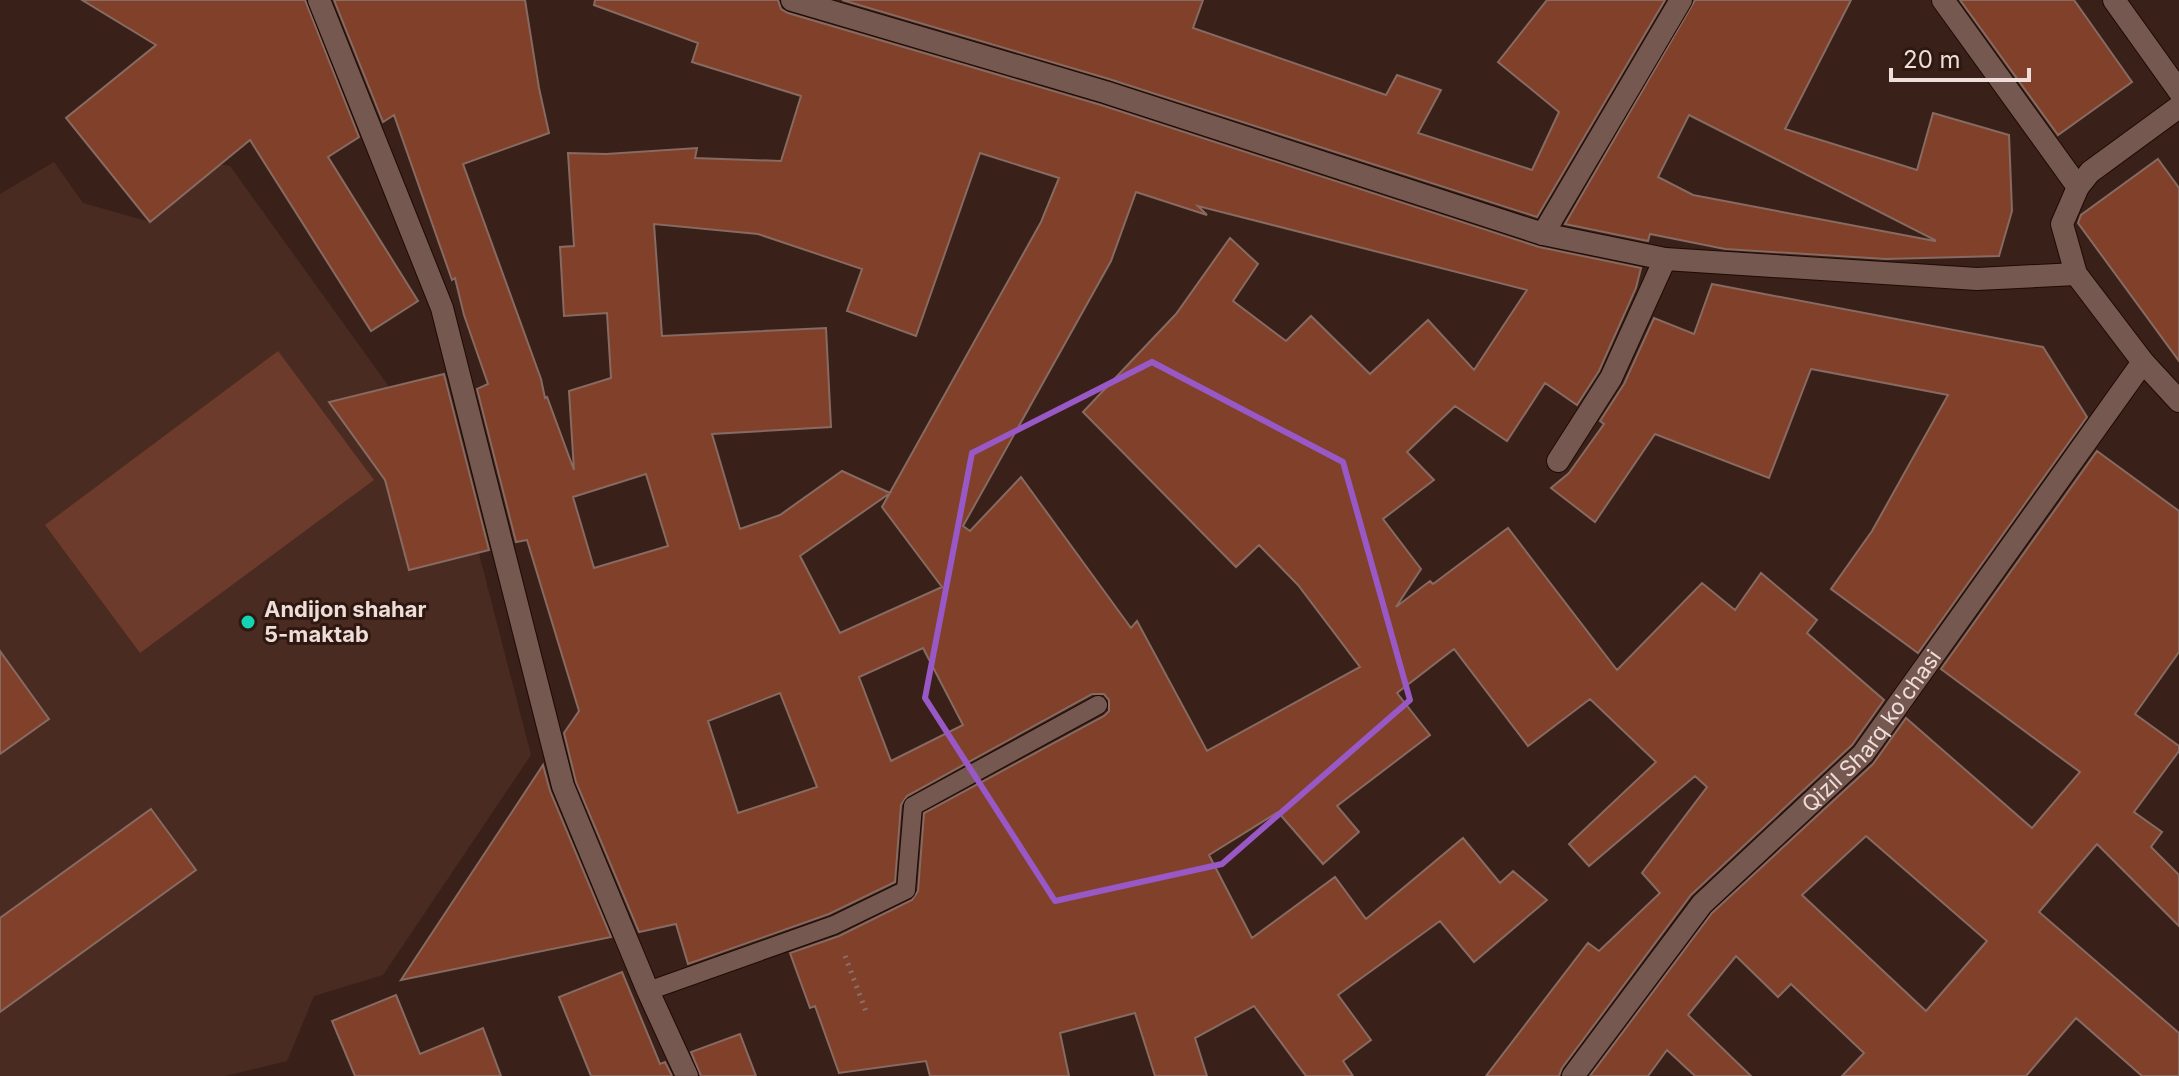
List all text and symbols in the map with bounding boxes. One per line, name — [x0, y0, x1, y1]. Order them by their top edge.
scale bar — [1891, 32, 2029, 82]
text: 20 m — [1903, 45, 1961, 74]
place label: Andijon shahar 5-maktab — [264, 596, 427, 647]
marker: Andijon shahar 5-maktab — [239, 613, 257, 631]
street label: Qizil Sharq ko'chasi — [1796, 645, 1946, 817]

